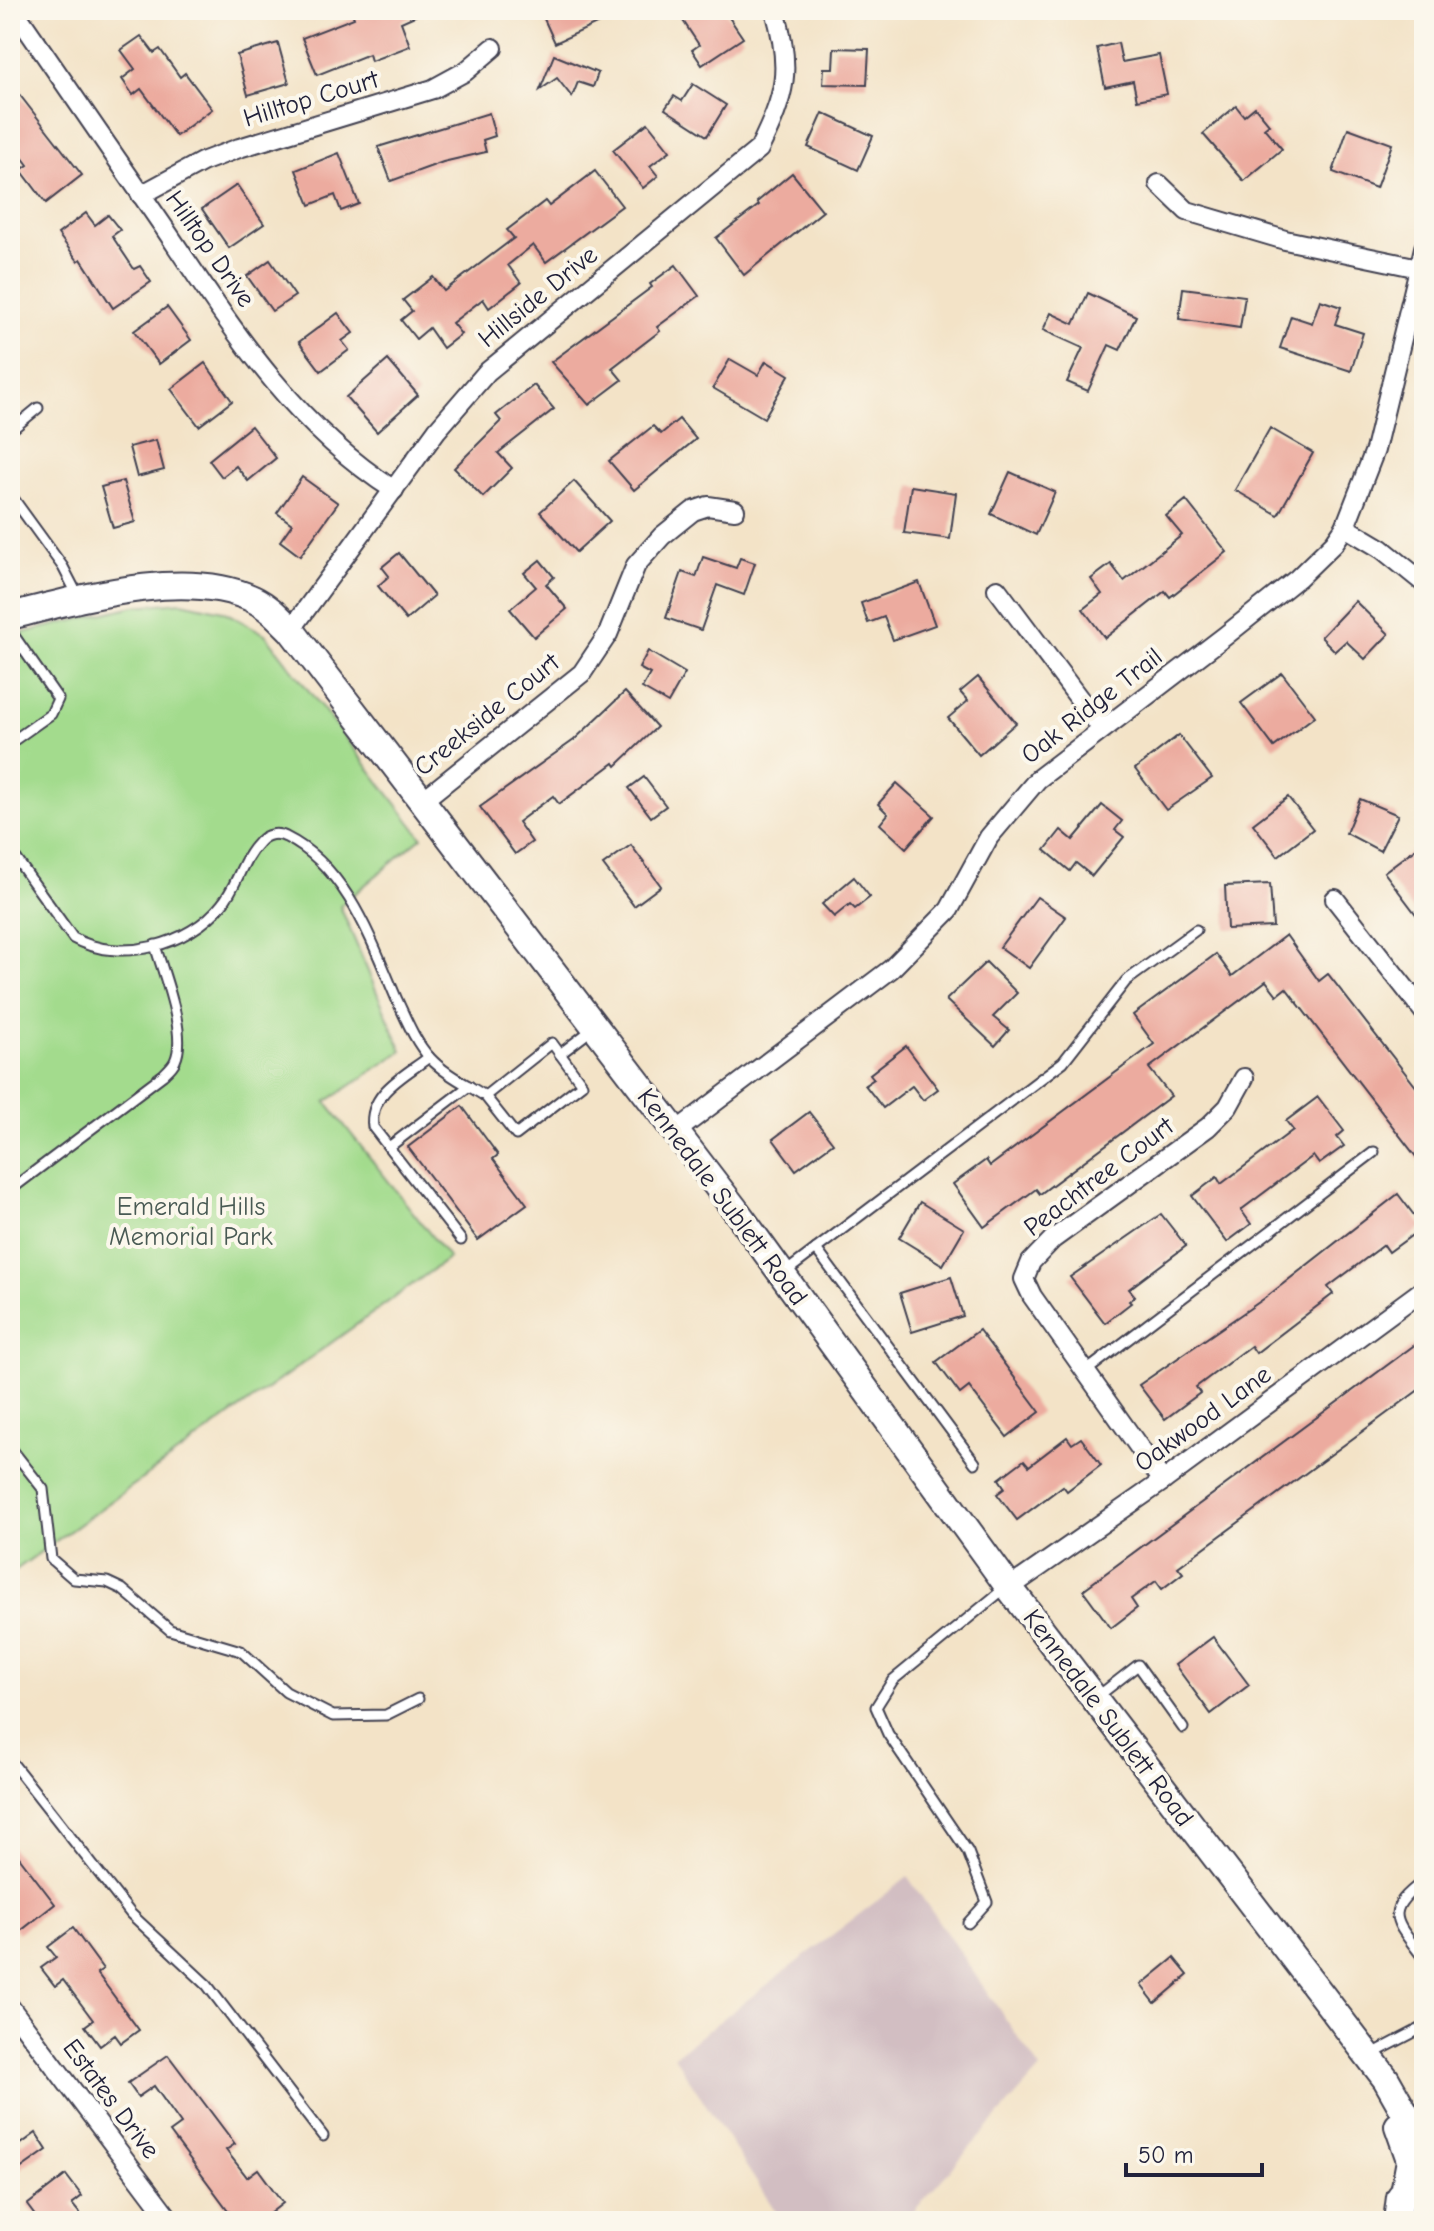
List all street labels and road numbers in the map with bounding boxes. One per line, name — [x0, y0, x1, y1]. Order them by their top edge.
street label: Hilltop Court — [240, 64, 384, 134]
street label: Hilltop Drive — [159, 185, 261, 313]
street label: Hillside Drive — [473, 240, 603, 354]
street label: Oak Ridge Trail — [1016, 642, 1168, 770]
street label: Creekside Court — [409, 647, 567, 782]
street label: Kennedale Sublett Road — [631, 1083, 813, 1311]
street label: Peachtree Court — [1018, 1110, 1181, 1243]
street label: Oakwood Lane — [1129, 1360, 1277, 1478]
street label: Kennedale Sublett Road — [1017, 1604, 1199, 1832]
street label: Estates Drive — [56, 2033, 166, 2165]

